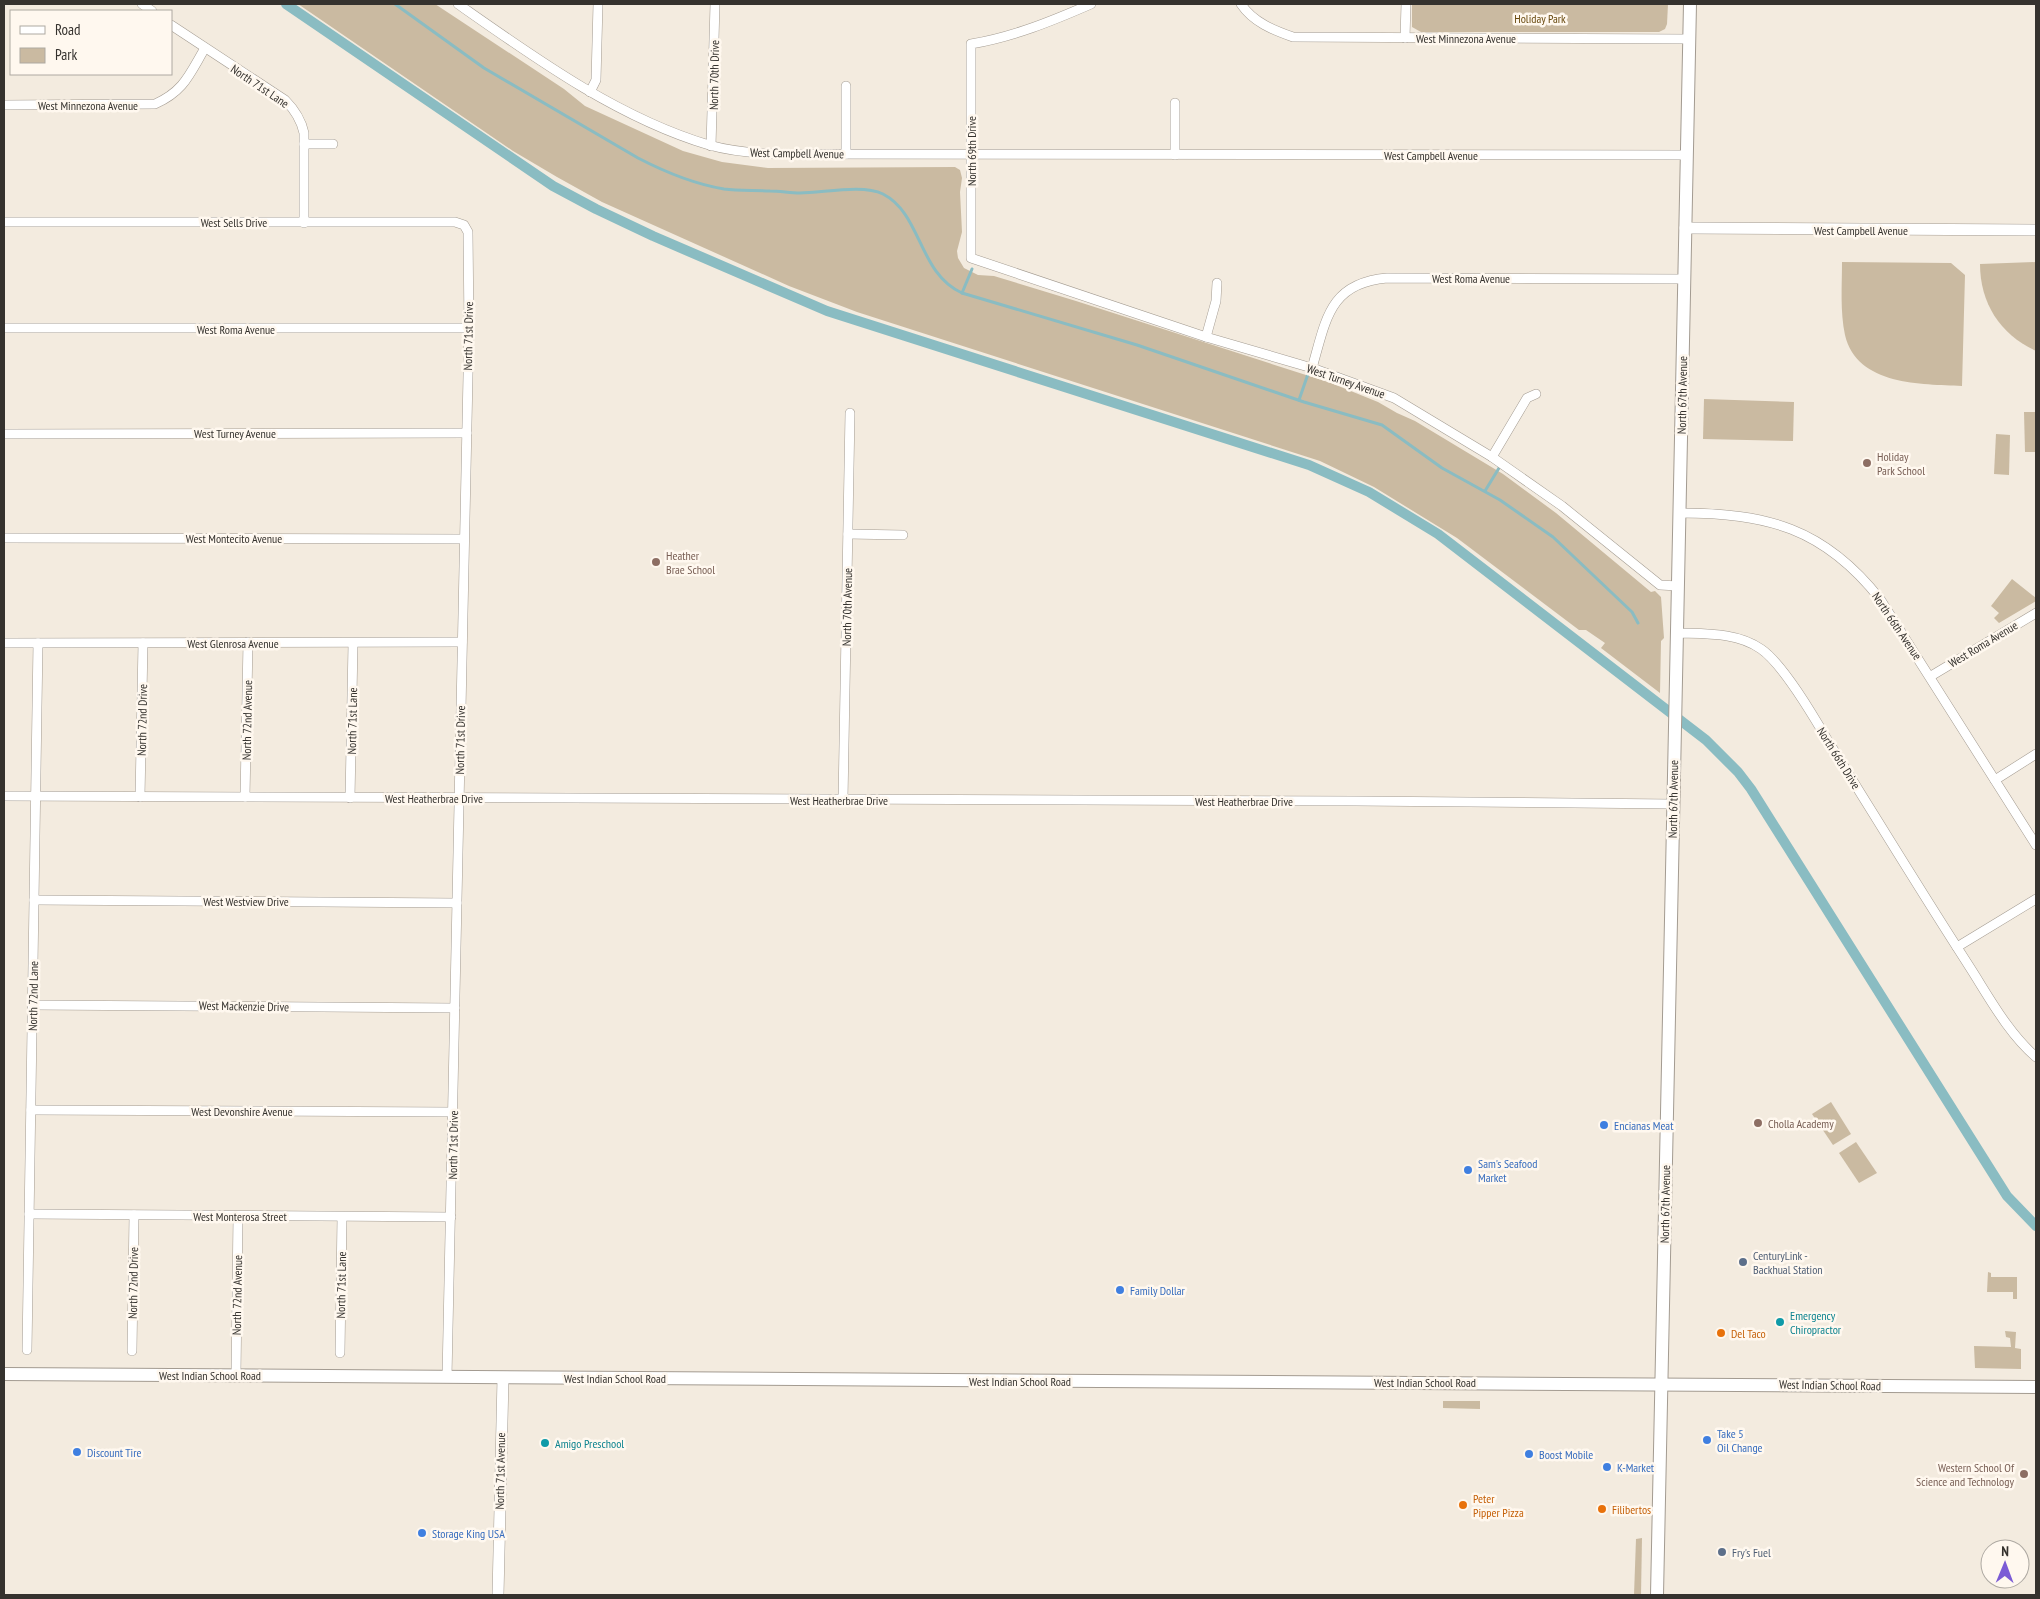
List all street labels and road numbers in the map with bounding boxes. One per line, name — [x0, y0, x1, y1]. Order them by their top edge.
street label: West Minnezona Avenue — [1416, 31, 1516, 46]
street label: North 70th Drive — [706, 40, 722, 110]
street label: North 71st Lane — [228, 61, 292, 111]
street label: West Minnezona Avenue — [38, 98, 138, 113]
street label: North 69th Drive — [964, 116, 979, 186]
street label: West Campbell Avenue — [750, 145, 844, 161]
street label: West Campbell Avenue — [1384, 148, 1478, 163]
street label: West Sells Drive — [201, 215, 267, 230]
street label: West Campbell Avenue — [1814, 223, 1908, 238]
street label: West Roma Avenue — [1432, 271, 1510, 286]
street label: North 71st Drive — [460, 301, 476, 371]
street label: West Roma Avenue — [197, 322, 275, 337]
street label: North 67th Avenue — [1674, 356, 1690, 434]
street label: West Turney Avenue — [1305, 361, 1387, 401]
street label: West Turney Avenue — [194, 426, 276, 441]
street label: West Montecito Avenue — [186, 531, 282, 546]
street label: North 70th Avenue — [839, 568, 855, 646]
street label: North 66th Avenue — [1869, 589, 1925, 663]
street label: West Roma Avenue — [1946, 617, 2020, 671]
street label: West Glenrosa Avenue — [187, 636, 279, 651]
street label: North 72nd Avenue — [239, 680, 255, 760]
street label: North 72nd Drive — [134, 684, 150, 756]
street label: North 71st Lane — [344, 687, 360, 755]
street label: North 71st Drive — [452, 705, 468, 775]
street label: North 66th Drive — [1814, 724, 1864, 792]
street label: North 67th Avenue — [1665, 760, 1681, 838]
street label: West Heatherbrae Drive — [385, 791, 483, 806]
street label: West Heatherbrae Drive — [790, 793, 888, 808]
street label: West Heatherbrae Drive — [1195, 794, 1293, 809]
street label: West Westview Drive — [203, 894, 289, 909]
street label: North 72nd Lane — [25, 961, 41, 1031]
street label: West Mackenzie Drive — [199, 998, 289, 1014]
street label: West Devonshire Avenue — [191, 1104, 293, 1119]
street label: North 71st Drive — [445, 1110, 461, 1180]
street label: North 67th Avenue — [1657, 1165, 1673, 1243]
street label: West Monterosa Street — [193, 1209, 287, 1224]
street label: North 72nd Drive — [125, 1247, 141, 1319]
street label: North 71st Lane — [333, 1251, 349, 1319]
street label: North 72nd Avenue — [229, 1255, 245, 1335]
street label: West Indian School Road — [159, 1368, 261, 1383]
street label: West Indian School Road — [564, 1371, 666, 1386]
street label: West Indian School Road — [969, 1374, 1071, 1389]
street label: West Indian School Road — [1374, 1375, 1476, 1390]
street label: West Indian School Road — [1779, 1377, 1881, 1393]
street label: North 71st Avenue — [492, 1432, 508, 1510]

